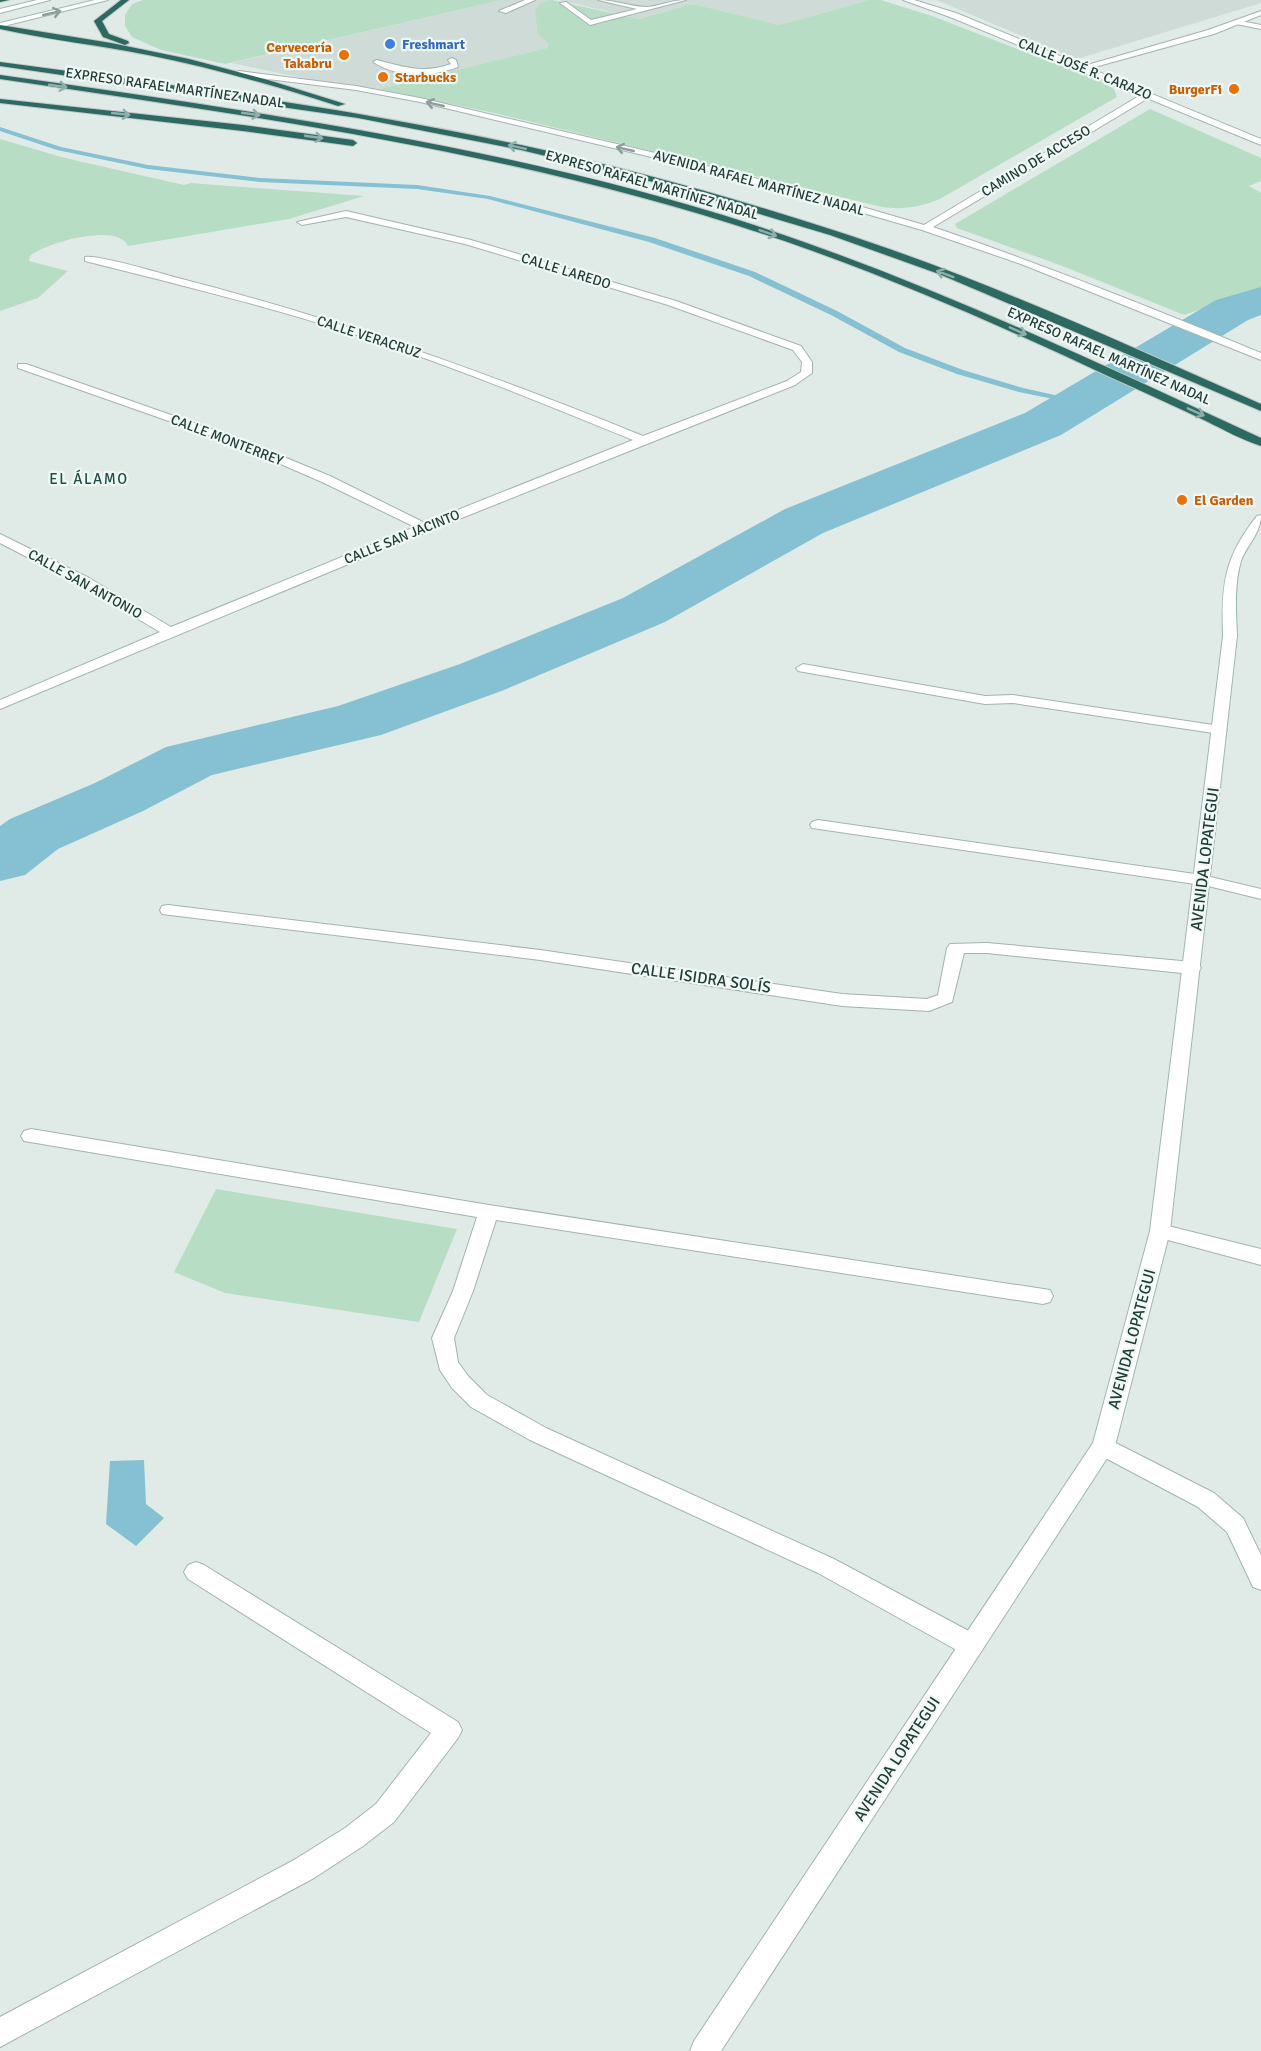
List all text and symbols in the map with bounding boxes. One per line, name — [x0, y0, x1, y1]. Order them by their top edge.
one-way arrow — [42, 7, 61, 19]
street label: CALLE JOSÉ R. CARAZO — [1016, 34, 1154, 104]
place label: Freshmart — [402, 36, 466, 53]
marker: Freshmart — [383, 37, 397, 51]
place label: Cervecería Takabru — [266, 39, 332, 72]
marker: Cervecería Takabru — [337, 48, 351, 62]
street label: EXPRESO RAFAEL MARTÍNEZ NADAL — [65, 64, 285, 112]
place label: Starbucks — [395, 69, 456, 86]
marker: Starbucks — [376, 70, 390, 84]
one-way arrow — [47, 80, 67, 91]
place label: BurgerFi — [1169, 81, 1222, 98]
marker: BurgerFi — [1227, 82, 1241, 96]
one-way arrow — [426, 98, 445, 109]
one-way arrow — [110, 109, 130, 120]
one-way arrow — [240, 109, 260, 120]
street label: CAMINO DE ACCESO — [978, 122, 1094, 200]
one-way arrow — [304, 132, 324, 143]
one-way arrow — [508, 141, 527, 152]
one-way arrow — [616, 142, 635, 154]
street label: EXPRESO RAFAEL MARTÍNEZ NADAL — [544, 146, 760, 224]
street label: AVENIDA RAFAEL MARTÍNEZ NADAL — [651, 147, 867, 219]
one-way arrow — [758, 228, 777, 239]
street label: CALLE LAREDO — [519, 249, 613, 293]
one-way arrow — [936, 268, 955, 279]
street label: EXPRESO RAFAEL MARTÍNEZ NADAL — [1005, 303, 1213, 409]
street label: CALLE VERACRUZ — [315, 312, 423, 362]
one-way arrow — [1009, 326, 1027, 337]
one-way arrow — [1186, 407, 1204, 418]
street label: CALLE MONTERREY — [168, 411, 286, 469]
district label: EL ÁLAMO — [49, 469, 129, 488]
place label: El Garden — [1194, 492, 1254, 509]
marker: El Garden — [1175, 493, 1189, 507]
street label: CALLE SAN JACINTO — [342, 506, 462, 568]
street label: CALLE SAN ANTONIO — [25, 546, 145, 622]
street label: AVENIDA LOPATEGUI — [1186, 786, 1224, 932]
street label: CALLE ISIDRA SOLÍS — [630, 958, 772, 998]
street label: AVENIDA LOPATEGUI — [1104, 1267, 1160, 1411]
street label: AVENIDA LOPATEGUI — [849, 1693, 945, 1825]

